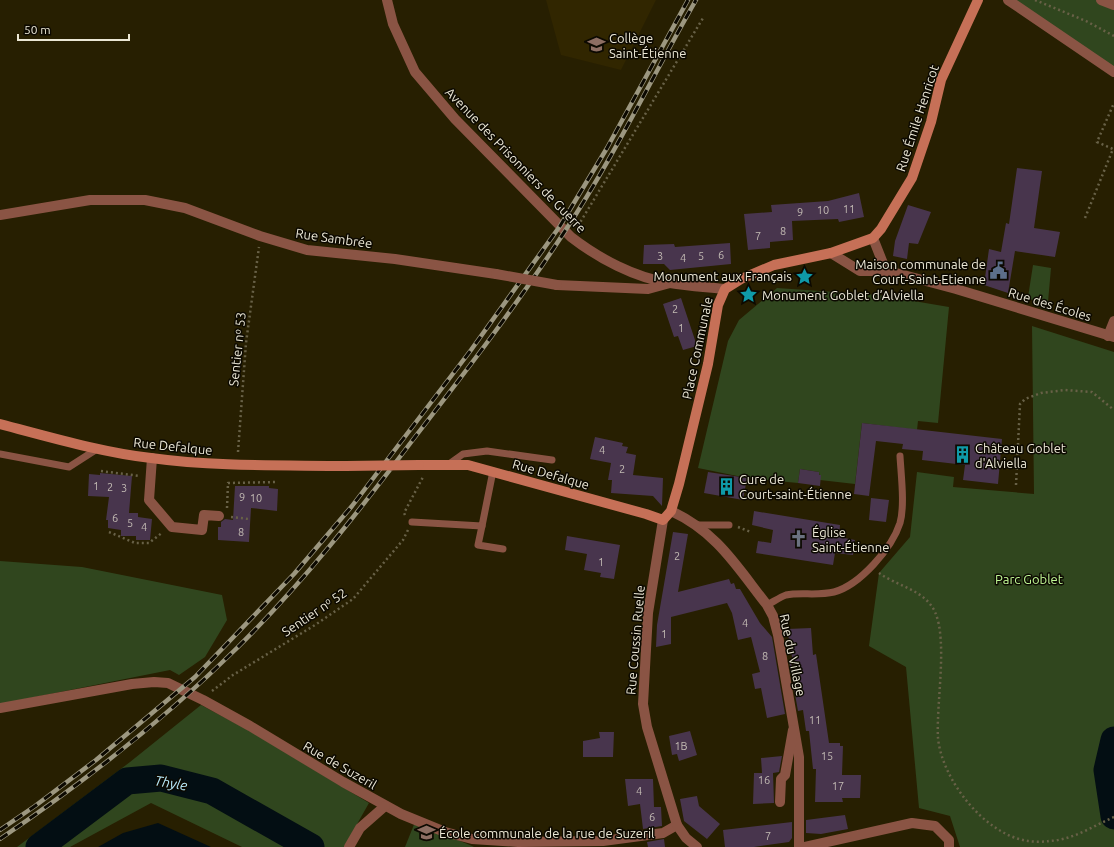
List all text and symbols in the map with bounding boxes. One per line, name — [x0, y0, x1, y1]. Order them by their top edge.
scale bar — [18, 16, 129, 42]
text: 50 m — [24, 23, 51, 36]
place label: Collège Saint-Étienne — [609, 31, 686, 60]
school or university icon: Collège Saint-Étienne — [586, 35, 606, 55]
street label: Rue Émile Henricot — [892, 63, 941, 173]
street label: Avenue des Prisonniers de Guerre — [443, 85, 589, 235]
house number: 11 — [843, 203, 855, 215]
house number: 10 — [817, 204, 829, 216]
house number: 9 — [797, 206, 803, 218]
house number: 8 — [780, 225, 786, 237]
street label: Rue Sambrée — [295, 226, 373, 250]
house number: 7 — [755, 230, 761, 242]
house number: 6 — [718, 249, 724, 261]
house number: 3 — [657, 250, 663, 262]
house number: 5 — [698, 250, 704, 262]
house number: 4 — [680, 252, 686, 264]
place label: Maison communale de Court-Saint-Etienne — [855, 257, 986, 286]
public building icon: Maison communale de Court-Saint-Etienne — [989, 261, 1009, 281]
place icon: Monument aux Français — [795, 266, 815, 286]
place label: Monument aux Français — [654, 269, 792, 283]
street label: Rue des Écoles — [1007, 284, 1094, 323]
place icon: Monument Goblet d’Alviella — [739, 285, 759, 305]
place label: Monument Goblet d’Alviella — [762, 288, 924, 302]
street label: Place Communale — [679, 296, 715, 400]
house number: 2 — [672, 303, 678, 315]
street label: Sentier nᵒ 53 — [226, 311, 248, 387]
house number: 1 — [678, 322, 684, 334]
street label: Rue Defalque — [133, 435, 213, 457]
place label: Château Goblet d'Alviella — [975, 441, 1066, 470]
house number: 4 — [599, 444, 605, 456]
building icon: Château Goblet d'Alviella — [952, 445, 972, 465]
street label: Rue Defalque — [511, 456, 591, 492]
house number: 2 — [619, 463, 625, 475]
place label: Cure de Court-saint-Étienne — [739, 472, 852, 501]
building icon: Cure de Court-saint-Étienne — [716, 476, 736, 496]
house number: 1 — [93, 480, 99, 492]
house number: 2 — [107, 481, 113, 493]
house number: 3 — [121, 482, 127, 494]
house number: 9 — [239, 491, 245, 503]
house number: 10 — [250, 492, 262, 504]
house number: 6 — [112, 512, 118, 524]
house number: 5 — [127, 517, 133, 529]
house number: 4 — [141, 521, 147, 533]
place label: Église Saint-Étienne — [812, 524, 889, 554]
house number: 8 — [238, 526, 244, 538]
church icon: Église Saint-Étienne — [789, 529, 809, 549]
house number: 2 — [674, 550, 680, 562]
house number: 1 — [598, 556, 604, 568]
park label: Parc Goblet — [995, 572, 1063, 586]
street label: Rue Coussin Ruelle — [623, 584, 647, 696]
street label: Sentier nᵒ 52 — [279, 585, 349, 639]
street label: Rue du Village — [777, 613, 809, 697]
house number: 4 — [742, 617, 748, 629]
house number: 1 — [661, 628, 667, 640]
house number: 8 — [762, 650, 768, 662]
house number: 11 — [809, 714, 821, 726]
street label: Rue de Suzeril — [301, 738, 380, 792]
house number: 1B — [674, 740, 688, 752]
house number: 15 — [821, 750, 833, 762]
water label: Thyle — [154, 773, 188, 793]
house number: 16 — [758, 774, 770, 786]
house number: 17 — [832, 780, 844, 792]
house number: 4 — [636, 785, 642, 797]
house number: 6 — [649, 811, 655, 823]
school or university icon: École communale de la rue de Suzeril — [416, 823, 436, 843]
place label: École communale de la rue de Suzeril — [439, 825, 655, 840]
house number: 7 — [765, 830, 771, 842]

